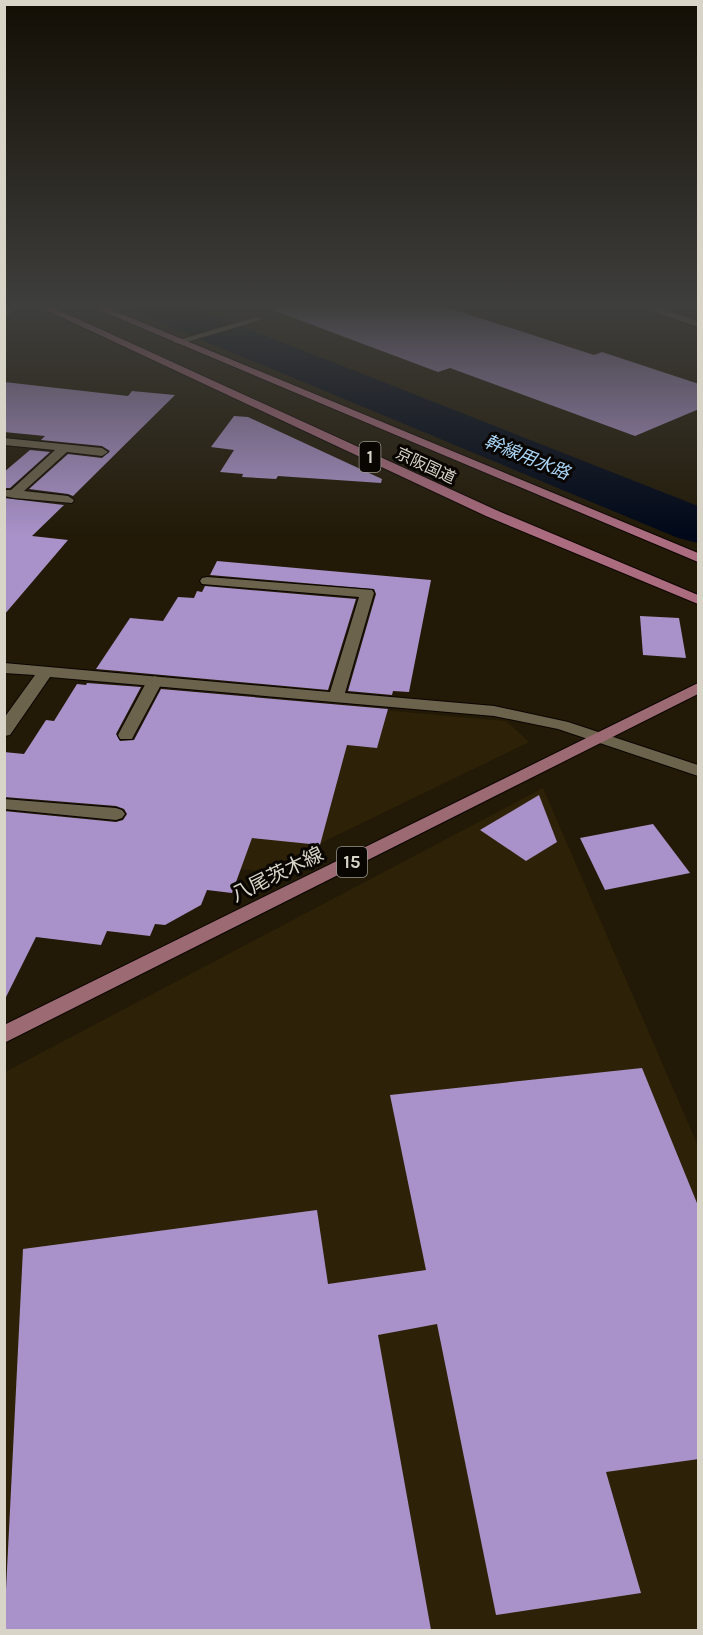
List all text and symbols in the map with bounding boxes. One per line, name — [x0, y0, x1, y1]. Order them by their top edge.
water label: 幹線用水路 — [481, 430, 575, 485]
road number: 1 — [360, 442, 380, 472]
street label: 京阪国道 — [393, 443, 459, 488]
street label: 八尾茨木線 — [227, 842, 327, 907]
road number: 15 — [337, 847, 367, 877]

